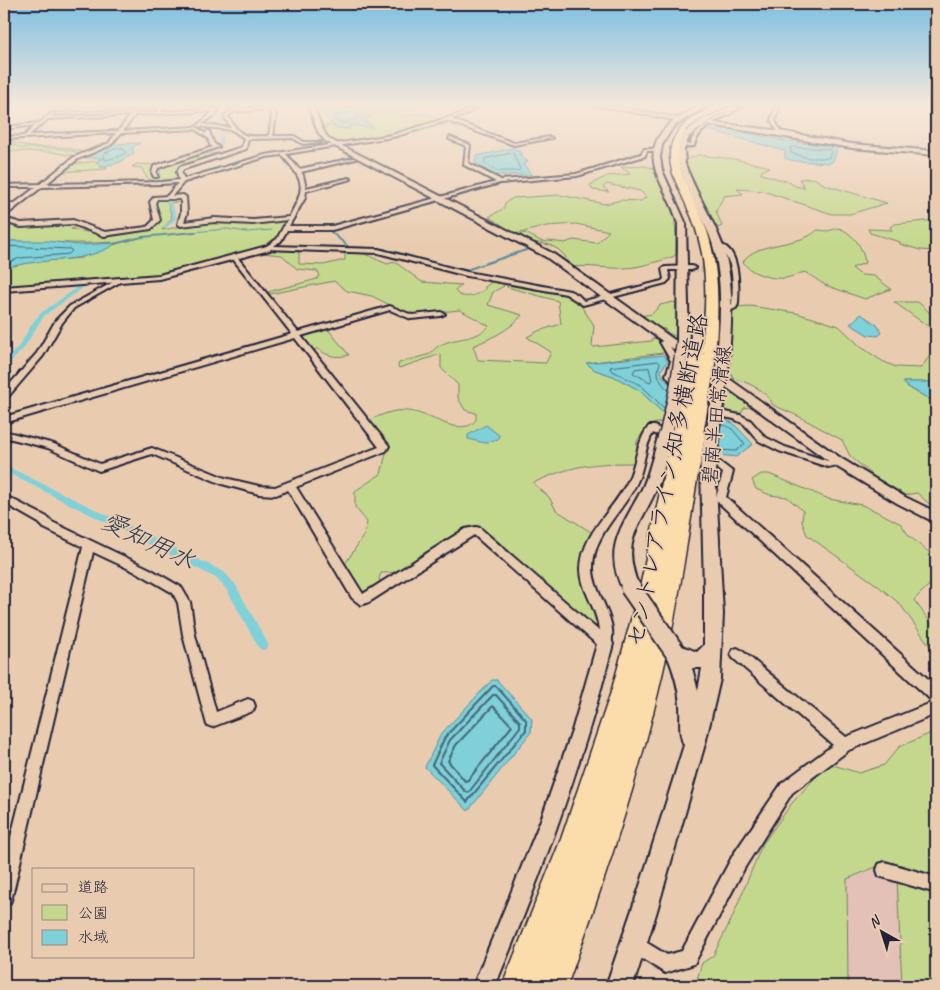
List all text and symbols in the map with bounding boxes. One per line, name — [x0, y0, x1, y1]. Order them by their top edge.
street label: セントレアライン;知多横断道路 — [620, 310, 714, 650]
street label: 碧南半田常滑線 — [697, 344, 736, 486]
water label: 愛知用水 — [97, 505, 201, 577]
legend — [32, 868, 195, 958]
text: 道路 — [78, 878, 108, 897]
text: 公園 — [78, 904, 108, 923]
north arrow — [858, 908, 908, 958]
text: N — [865, 911, 885, 932]
text: 水域 — [78, 928, 108, 947]

